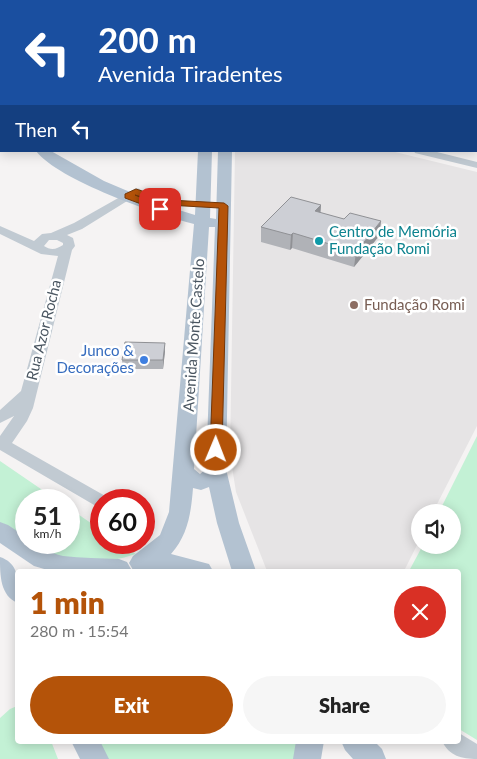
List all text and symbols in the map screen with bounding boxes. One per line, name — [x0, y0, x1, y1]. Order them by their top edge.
text: 200 m — [98, 18, 197, 60]
icon: left — [15, 20, 80, 85]
text: Avenida Tiradentes — [98, 60, 282, 87]
icon: left — [67, 115, 95, 143]
text: Then — [15, 118, 57, 141]
pin — [139, 188, 181, 230]
icon: arrive — [146, 195, 174, 223]
place label: Centro de Memória Fundação Romi — [329, 222, 457, 257]
marker: Centro de Memória Fundação Romi — [313, 235, 325, 247]
street label: Avenida Monte Castelo — [179, 258, 207, 412]
street label: Rua Azor Rocha — [22, 278, 64, 382]
place label: Fundação Romi — [364, 295, 465, 313]
marker: Fundação Romi — [348, 299, 360, 311]
place label: Junco & Decorações — [56, 341, 134, 376]
marker: Junco & Decorações — [138, 354, 150, 366]
position arrow — [189, 423, 241, 475]
speed limit sign: 60 — [90, 489, 155, 554]
text: 51 — [33, 500, 62, 530]
map controls — [411, 504, 461, 554]
button: sound — [411, 504, 461, 554]
text: km/h — [33, 526, 62, 541]
text: 1 min — [30, 584, 105, 620]
button: close — [394, 586, 446, 638]
text: 280 m · 15:54 — [30, 621, 129, 640]
button: Exit — [30, 676, 233, 734]
button: Share — [243, 676, 446, 734]

